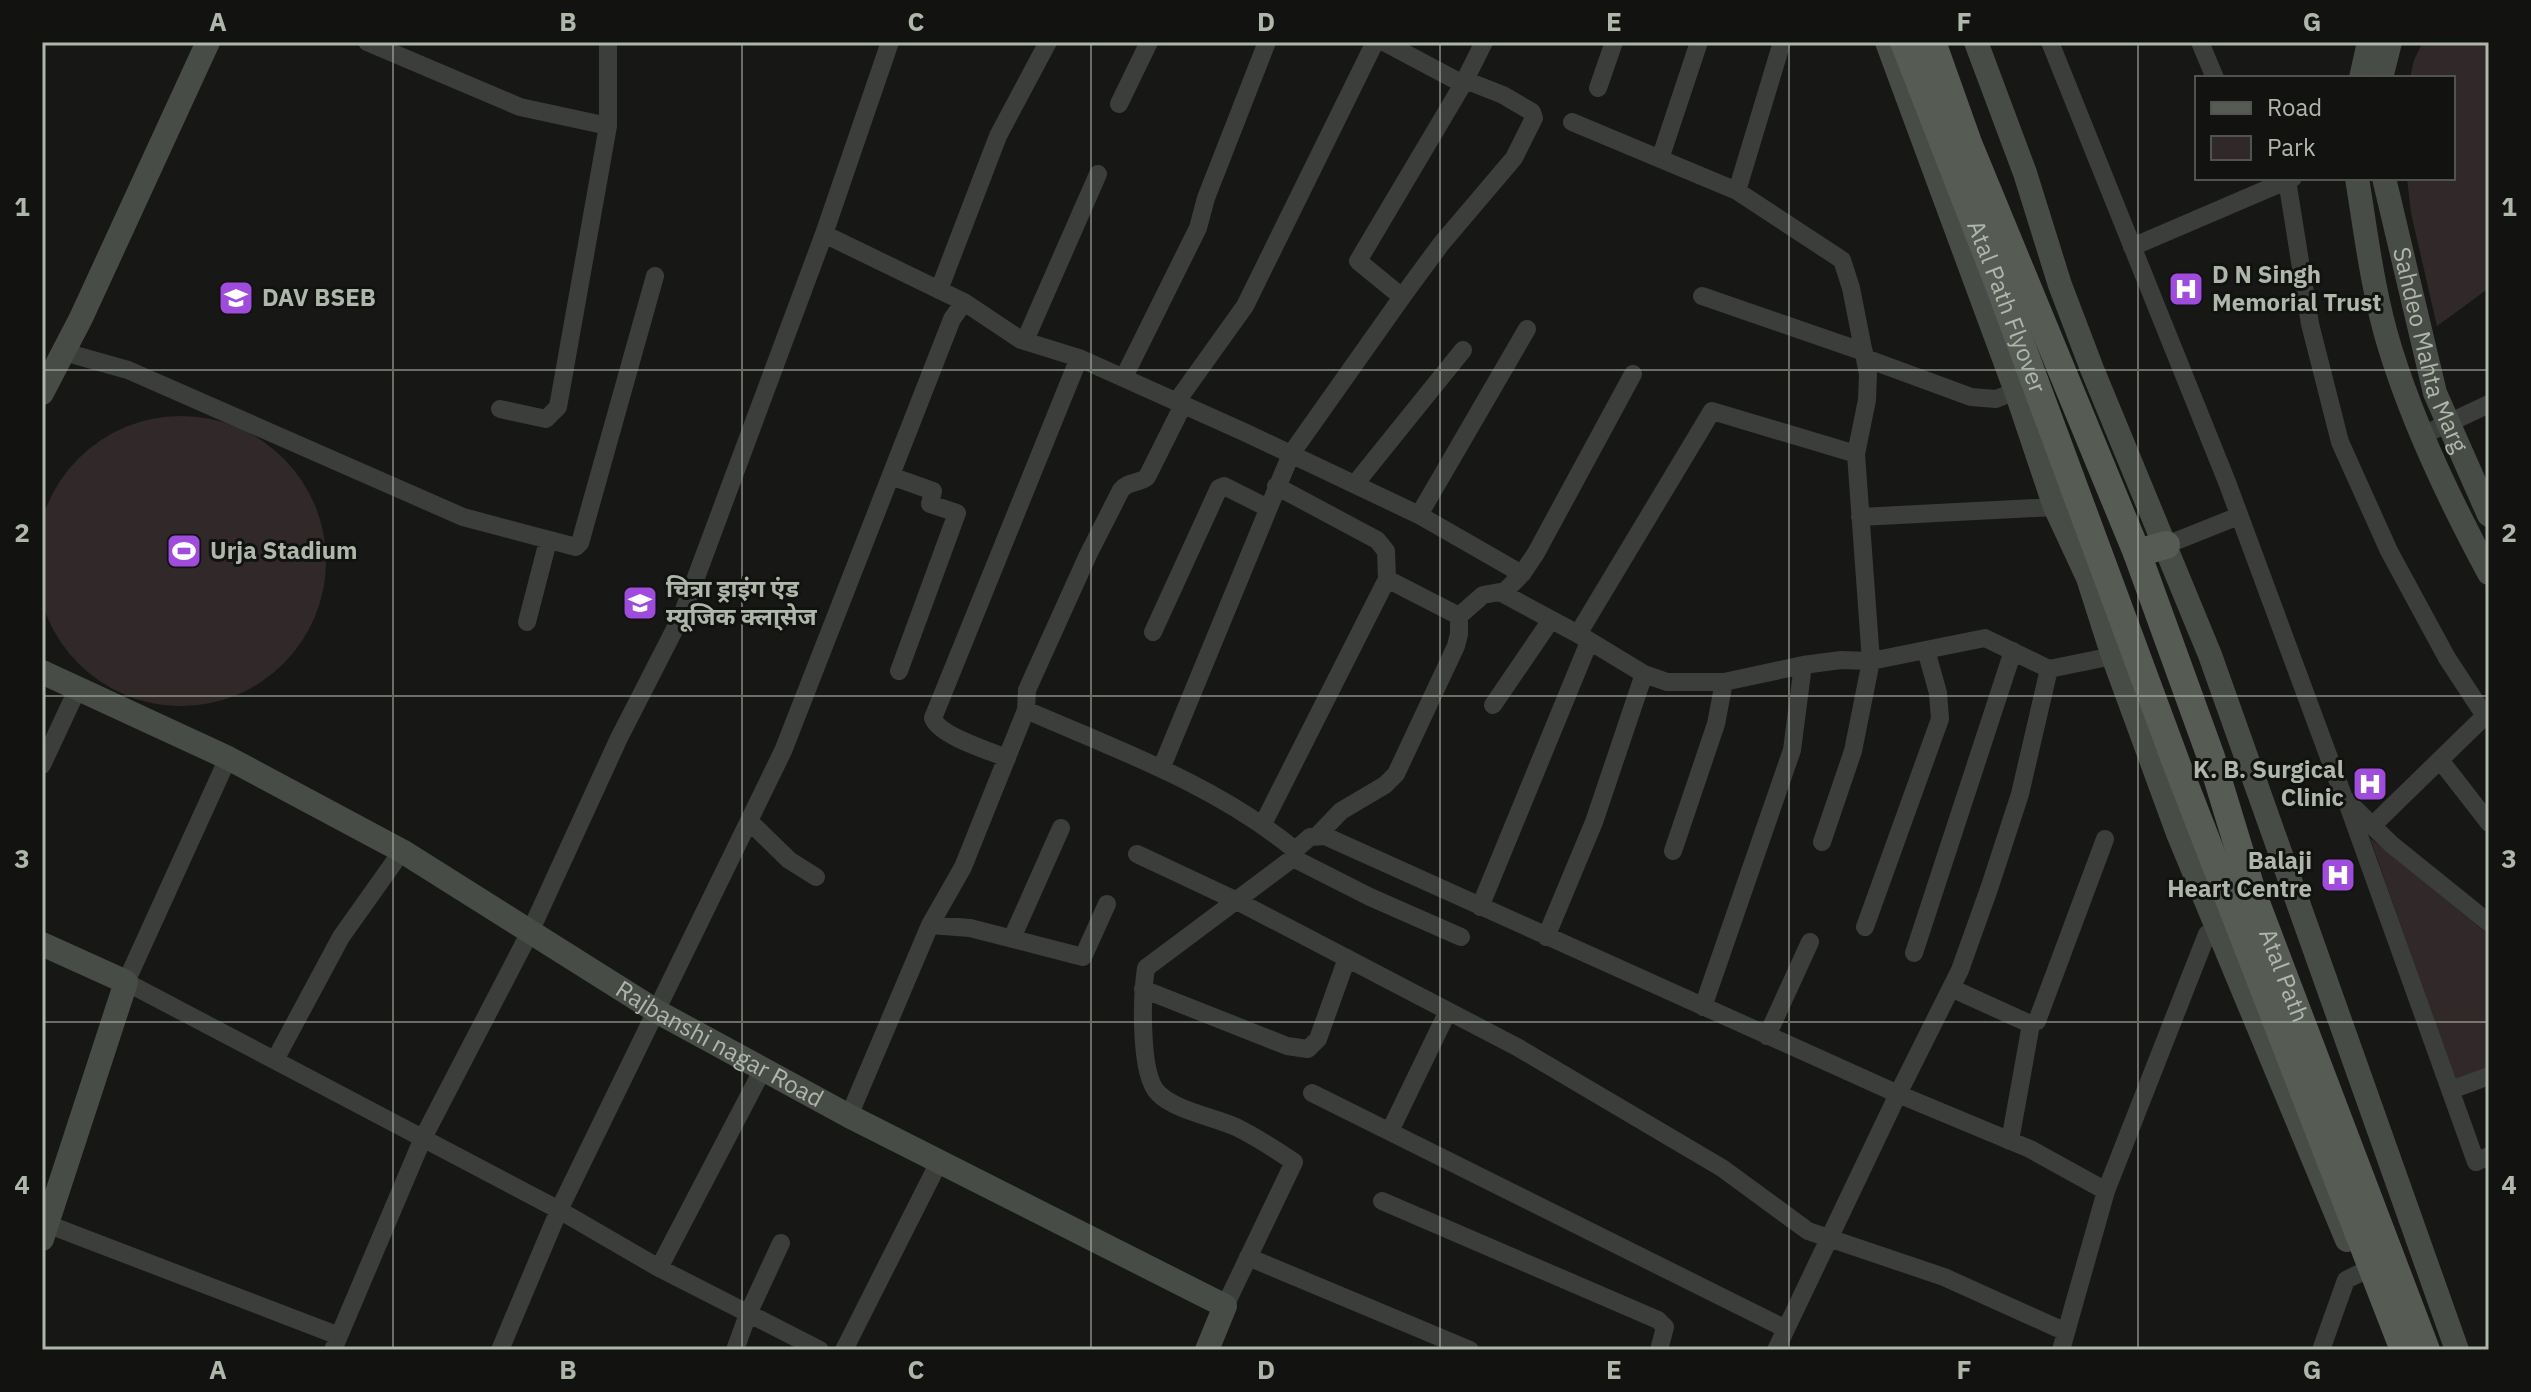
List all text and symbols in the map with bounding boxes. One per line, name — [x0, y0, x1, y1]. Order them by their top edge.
text: A — [209, 4, 227, 38]
text: B — [559, 4, 577, 38]
text: C — [908, 4, 925, 38]
text: D — [1257, 4, 1275, 38]
text: E — [1606, 4, 1622, 38]
text: F — [1956, 4, 1972, 38]
text: G — [2303, 4, 2321, 38]
legend — [2195, 76, 2455, 180]
text: Road — [2267, 91, 2322, 123]
text: Park — [2267, 131, 2316, 163]
text: 1 — [14, 189, 30, 223]
text: 1 — [2501, 189, 2517, 223]
street label: Atal Path Flyover — [1960, 216, 2055, 397]
street label: Sahdeo Mahta Marg — [2386, 244, 2476, 457]
place label: D N Singh Memorial Trust — [2212, 258, 2381, 318]
hospital icon: D N Singh Memorial Trust — [2167, 270, 2205, 308]
school or university icon: DAV BSEB — [217, 279, 255, 317]
place label: DAV BSEB — [262, 281, 376, 313]
text: 2 — [14, 515, 30, 549]
text: 2 — [2501, 515, 2517, 549]
sports icon: Urja Stadium — [165, 532, 203, 570]
place label: Urja Stadium — [210, 534, 357, 566]
place label: चित्रा ड्राइंग एंड म्यूजिक क्ला्सेज — [666, 572, 818, 632]
school or university icon: चित्रा ड्राइंग एंड म्यूजिक क्ला्सेज — [621, 584, 659, 622]
place label: K. B. Surgical Clinic — [2193, 753, 2344, 813]
hospital icon: K. B. Surgical Clinic — [2351, 765, 2389, 803]
text: 3 — [14, 841, 30, 875]
text: 3 — [2501, 841, 2517, 875]
place label: Balaji Heart Centre — [2167, 844, 2312, 904]
hospital icon: Balaji Heart Centre — [2319, 856, 2357, 894]
street label: Atal Path — [2252, 924, 2317, 1027]
street label: Rajbanshi nagar Road — [610, 973, 829, 1114]
text: 4 — [14, 1167, 30, 1201]
text: 4 — [2501, 1167, 2517, 1201]
text: A — [209, 1352, 227, 1386]
text: B — [559, 1352, 577, 1386]
text: C — [908, 1352, 925, 1386]
text: D — [1257, 1352, 1275, 1386]
text: E — [1606, 1352, 1622, 1386]
text: F — [1956, 1352, 1972, 1386]
text: G — [2303, 1352, 2321, 1386]

